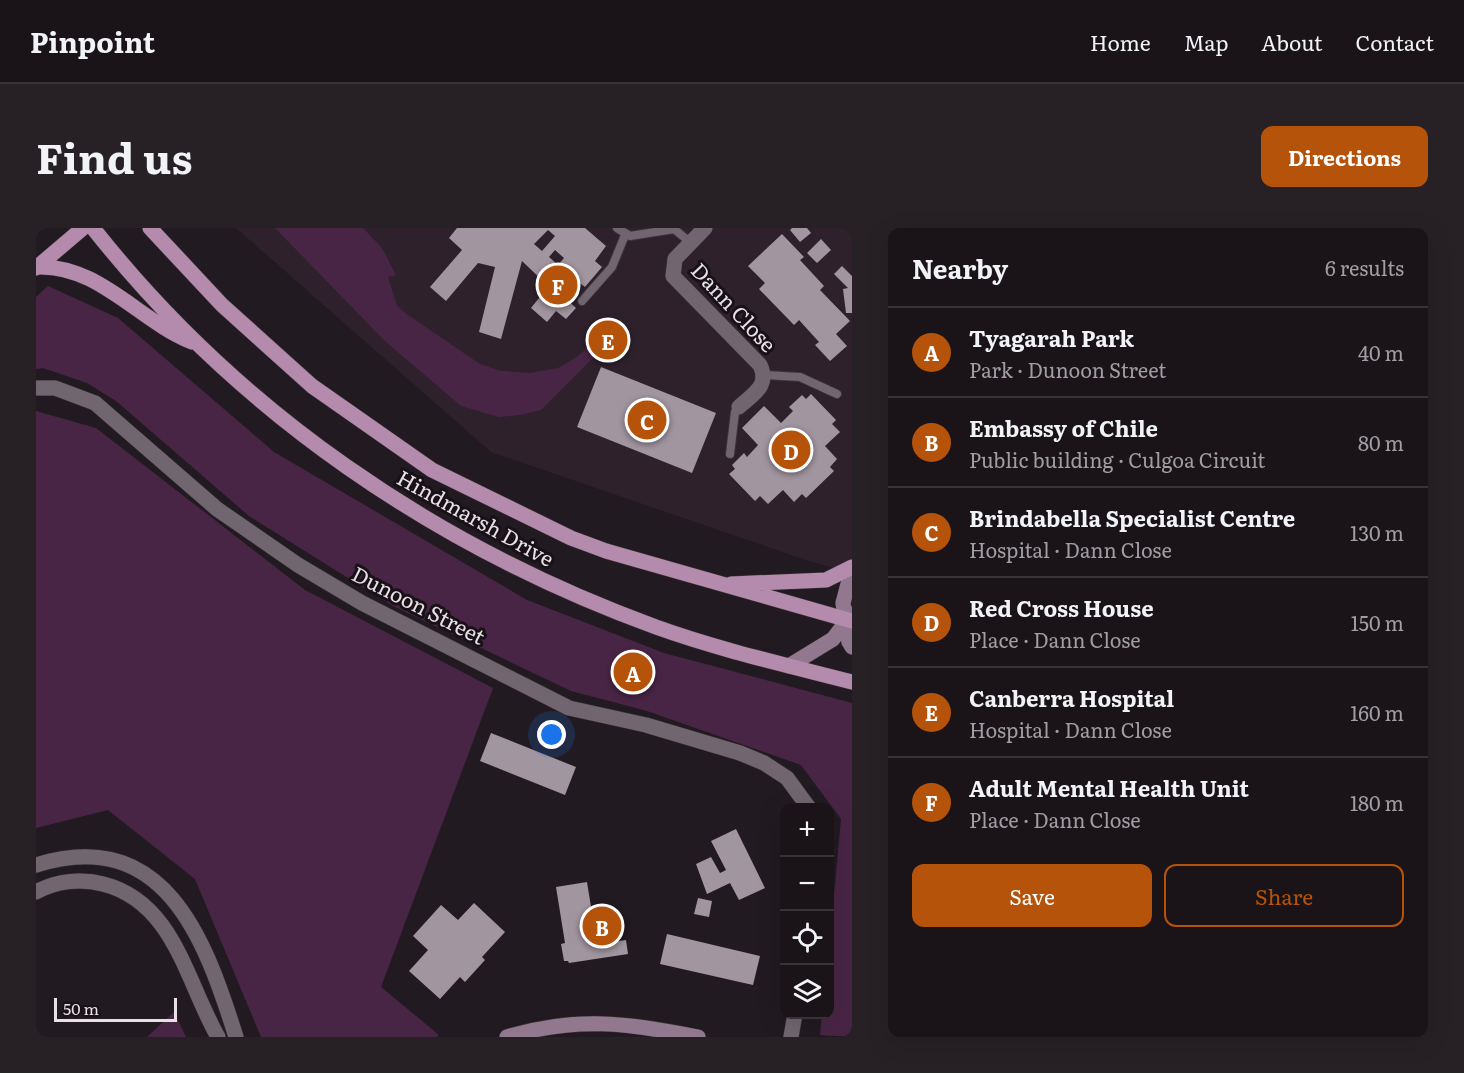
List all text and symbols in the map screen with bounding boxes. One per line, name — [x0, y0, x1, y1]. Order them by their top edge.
text: Pinpoint — [30, 20, 155, 62]
text: Home — [1090, 26, 1151, 57]
text: Map — [1184, 26, 1228, 57]
text: About — [1261, 26, 1323, 57]
text: Contact — [1356, 26, 1434, 57]
text: Find us — [36, 125, 193, 187]
button: Directions — [1261, 126, 1428, 187]
text: Nearby — [912, 248, 1008, 287]
text: 6 results — [1325, 252, 1404, 282]
street label: Dann Close — [685, 255, 785, 358]
pin: F — [538, 262, 578, 308]
pin: E — [588, 318, 628, 362]
text: Tyagarah Park — [969, 321, 1134, 354]
text: A — [924, 337, 939, 367]
text: 40 m — [1358, 337, 1404, 367]
text: Park · Dunoon Street — [969, 354, 1166, 384]
pin: C — [628, 398, 666, 442]
text: Embassy of Chile — [969, 411, 1158, 444]
text: B — [925, 427, 938, 457]
text: 80 m — [1358, 427, 1404, 457]
pin: D — [772, 428, 810, 472]
text: Public building · Culgoa Circuit — [969, 444, 1265, 474]
street label: Hindmarsh Drive — [392, 461, 560, 573]
text: Brindabella Specialist Centre — [969, 501, 1295, 534]
text: C — [924, 517, 939, 547]
text: 130 m — [1350, 517, 1404, 547]
text: Hospital · Dann Close — [969, 534, 1172, 564]
street label: Dunoon Street — [347, 557, 492, 651]
text: Red Cross House — [969, 591, 1154, 624]
text: D — [924, 607, 939, 637]
text: 150 m — [1351, 607, 1404, 637]
text: Place · Dann Close — [969, 624, 1141, 654]
pin: A — [614, 650, 652, 694]
text: Canberra Hospital — [969, 681, 1174, 714]
text: E — [925, 697, 938, 727]
text: 160 m — [1350, 697, 1404, 727]
text: Hospital · Dann Close — [969, 714, 1172, 744]
your location — [537, 720, 566, 749]
text: Adult Mental Health Unit — [969, 771, 1249, 804]
text: F — [925, 787, 938, 817]
text: 180 m — [1350, 787, 1404, 817]
map controls — [780, 803, 834, 1019]
button: + — [780, 803, 834, 857]
text: Place · Dann Close — [969, 804, 1141, 834]
button: − — [780, 857, 834, 911]
button: Save — [912, 864, 1152, 927]
button: Share — [1164, 864, 1404, 927]
pin: B — [582, 904, 622, 948]
button: locate — [780, 911, 834, 965]
button: layers — [780, 965, 834, 1019]
scale bar — [54, 995, 177, 1022]
text: 50 m — [63, 996, 99, 1020]

